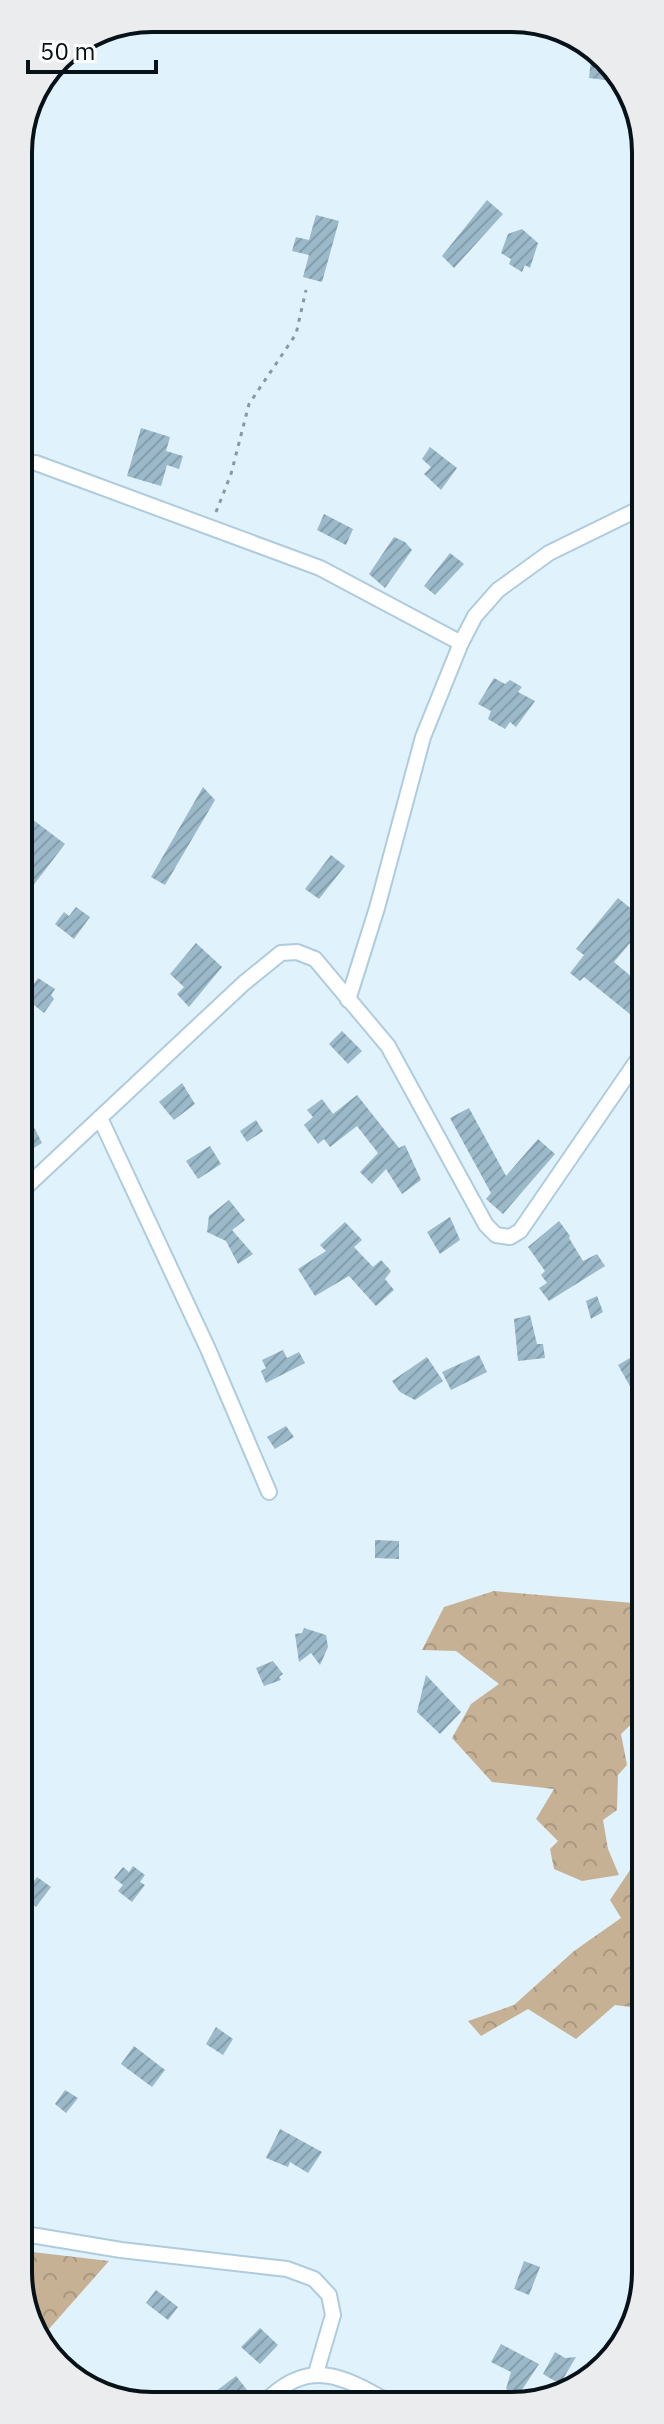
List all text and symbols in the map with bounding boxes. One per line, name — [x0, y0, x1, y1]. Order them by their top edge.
scale bar — [28, 24, 156, 74]
text: 50 m — [40, 35, 95, 67]

